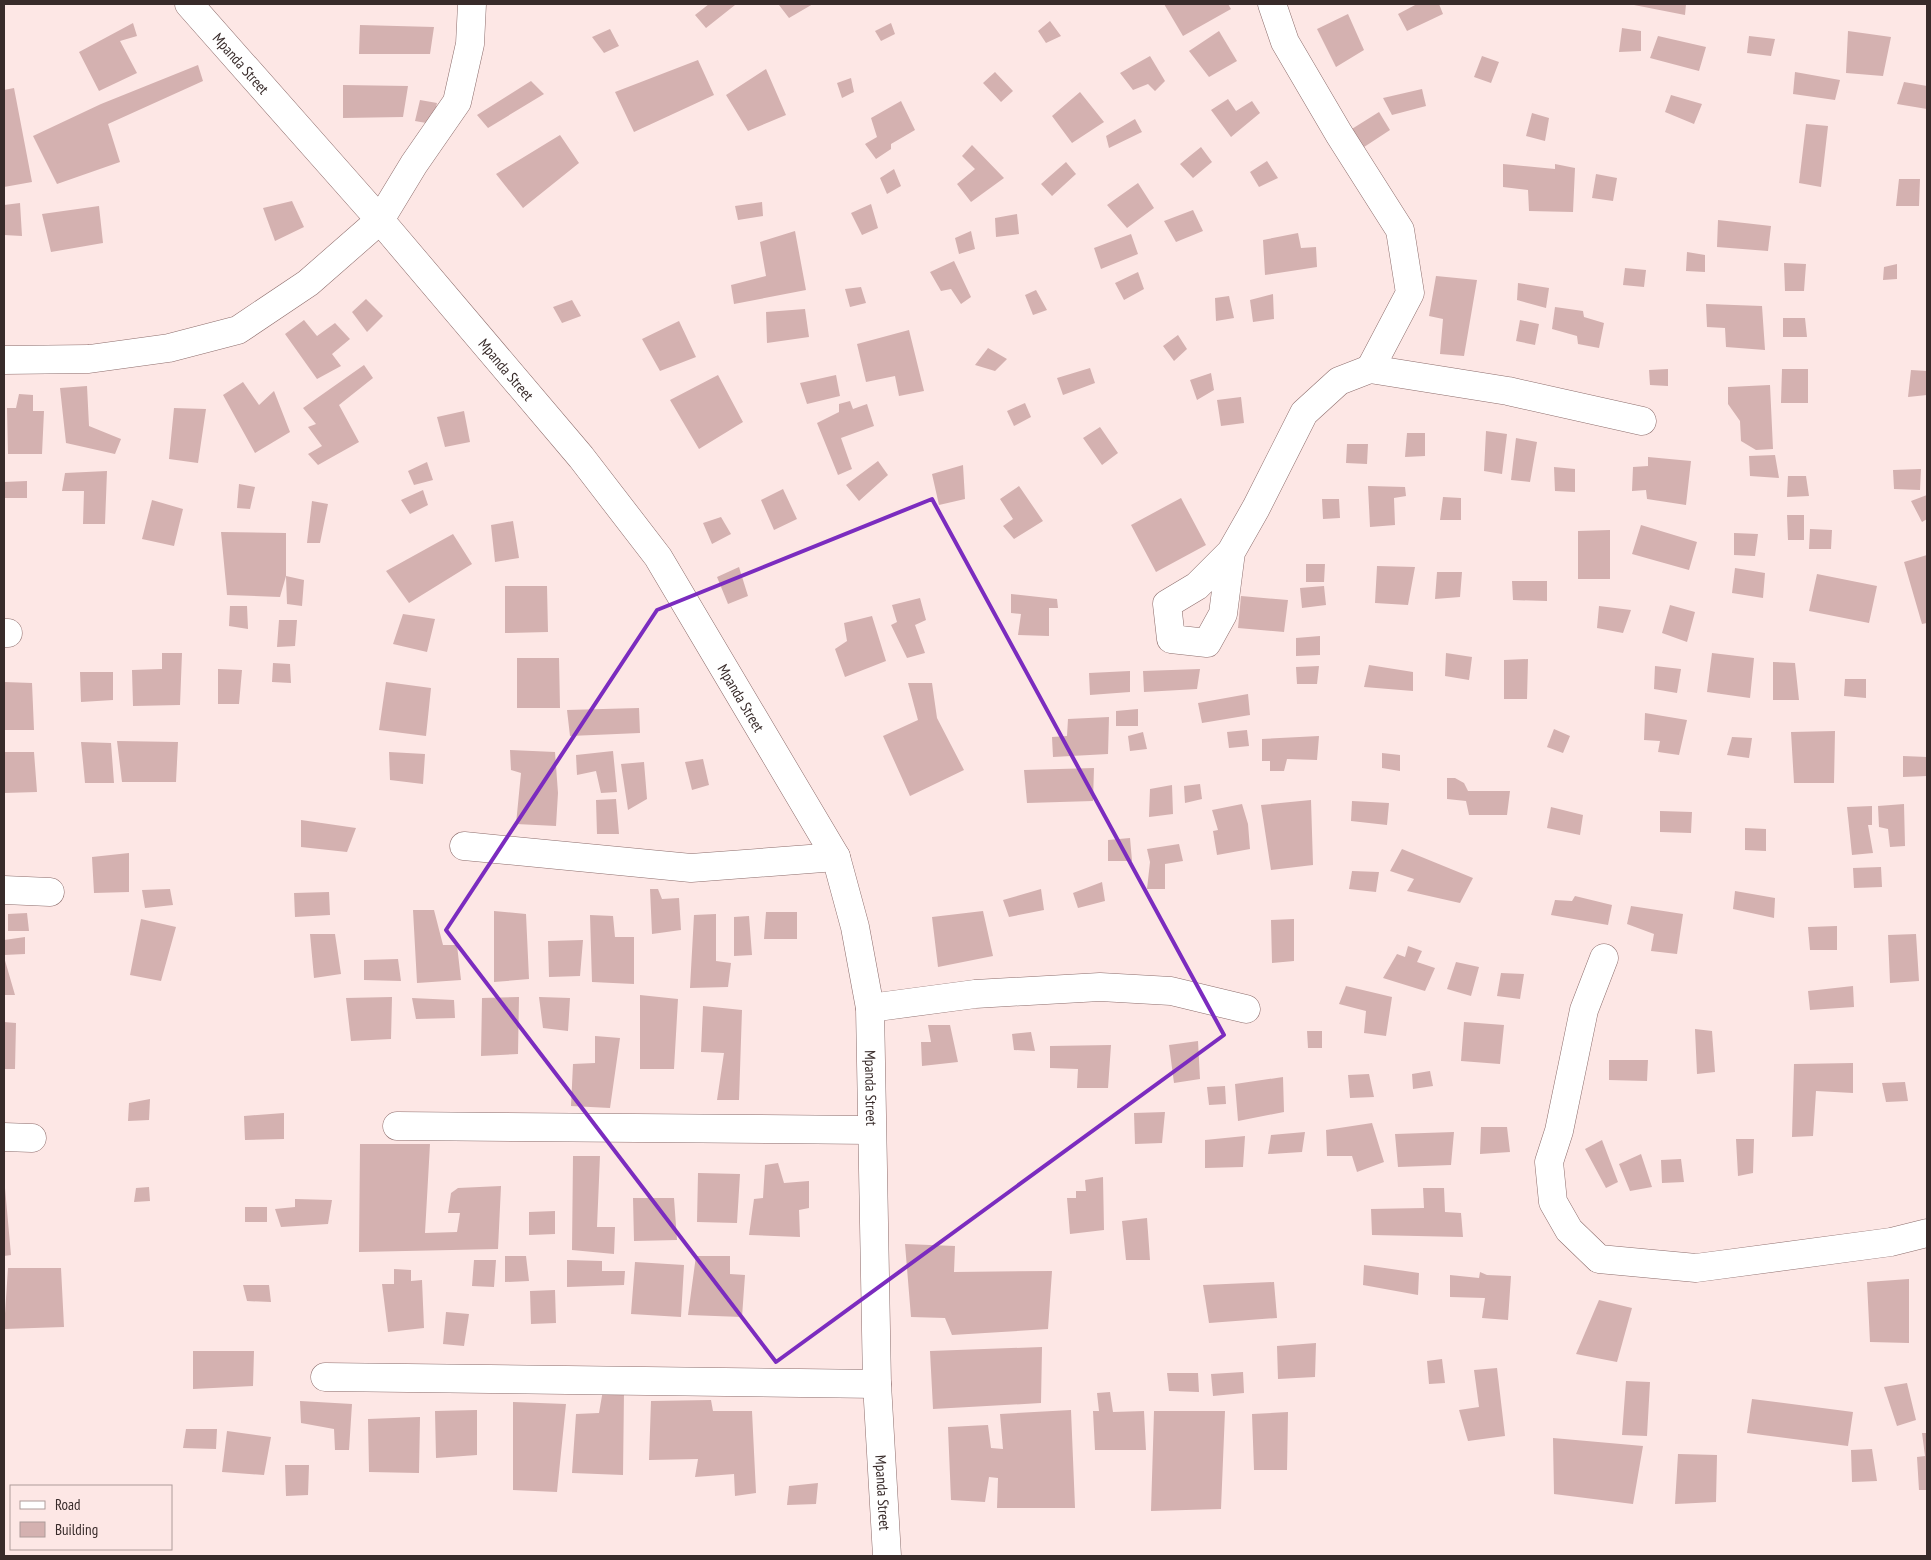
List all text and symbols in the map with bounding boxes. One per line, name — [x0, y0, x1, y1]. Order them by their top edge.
street label: Mpanda Street — [209, 29, 273, 98]
street label: Mpanda Street — [475, 334, 538, 404]
street label: Mpanda Street — [714, 660, 769, 735]
street label: Mpanda Street — [861, 1050, 882, 1126]
street label: Mpanda Street — [872, 1454, 895, 1531]
legend — [10, 1485, 172, 1550]
text: Road — [55, 1495, 81, 1514]
text: Building — [55, 1520, 98, 1539]

